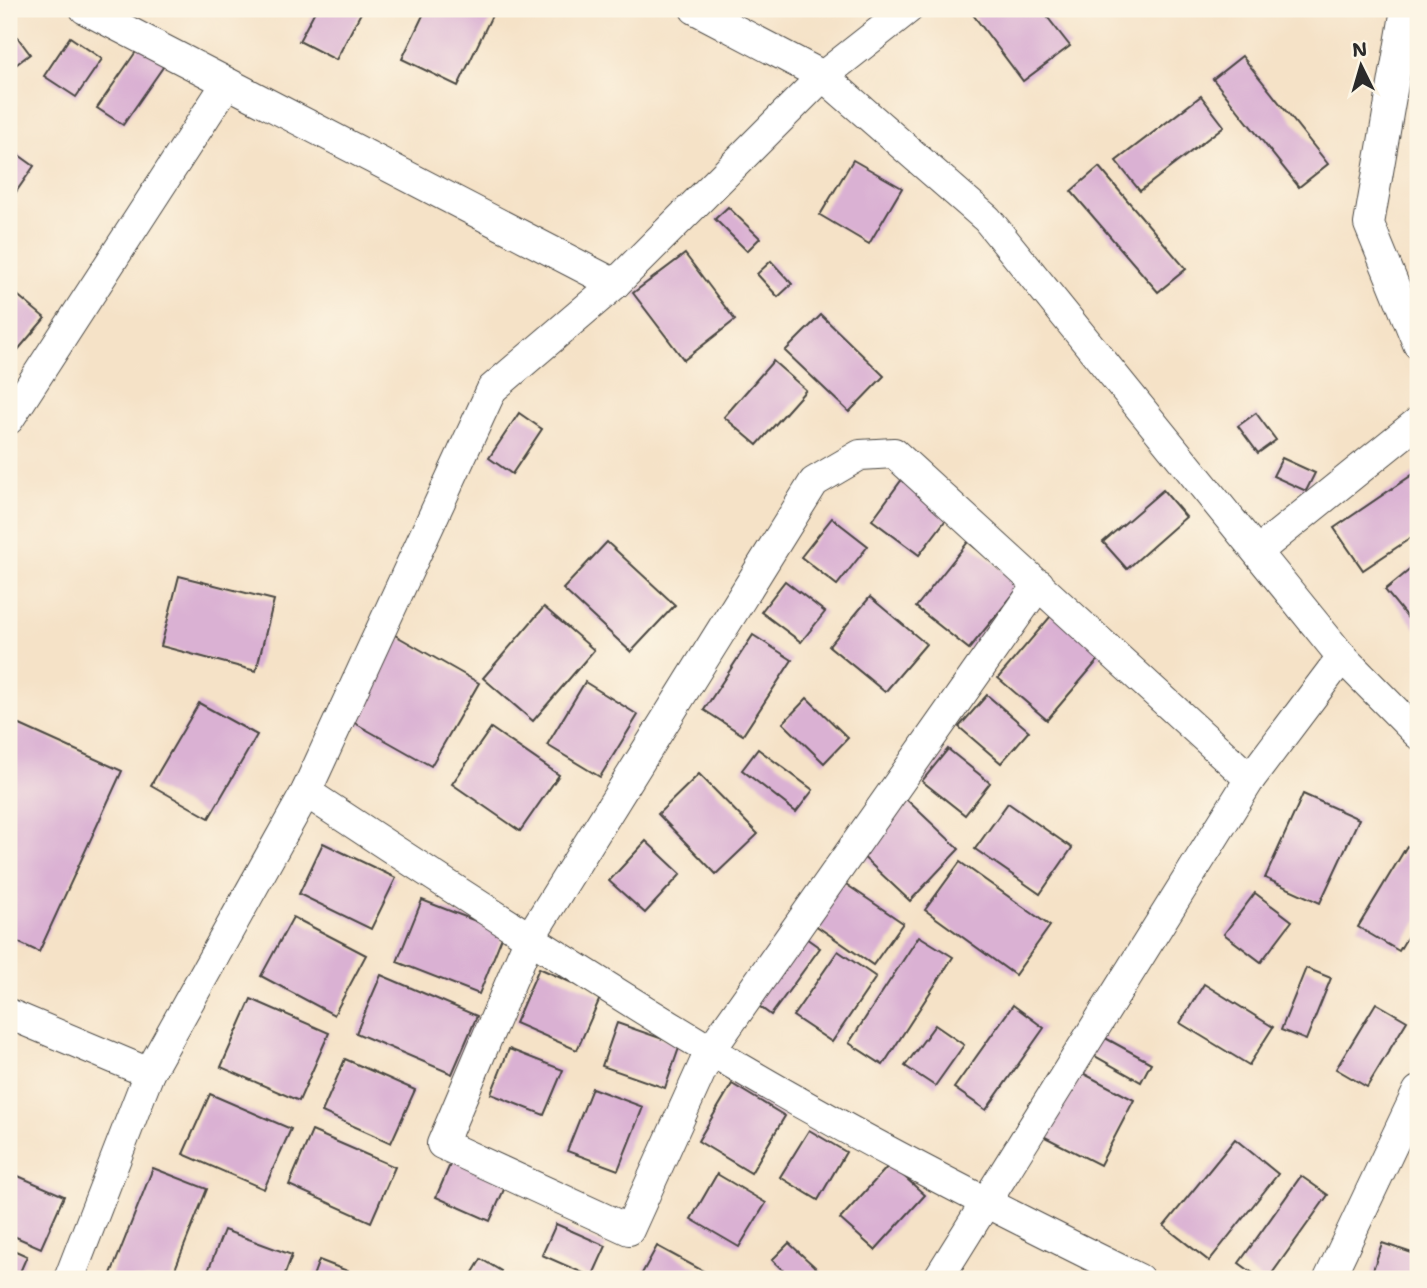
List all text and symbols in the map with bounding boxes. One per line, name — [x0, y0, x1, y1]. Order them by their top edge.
north arrow — [1326, 32, 1396, 102]
text: N — [1351, 36, 1368, 63]

